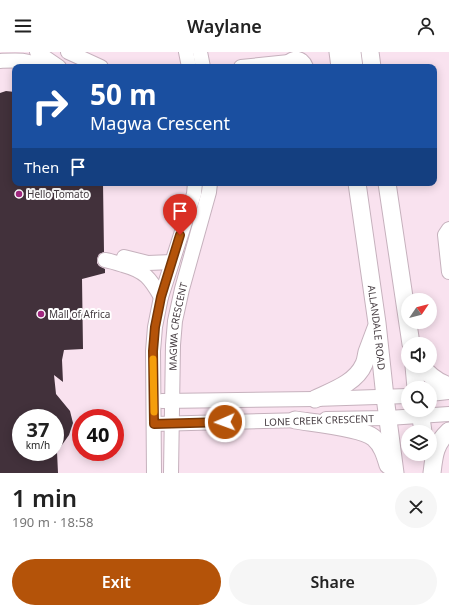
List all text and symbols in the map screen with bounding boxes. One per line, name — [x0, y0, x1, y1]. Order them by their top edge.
text: Waylane — [187, 14, 262, 38]
icon: menu — [12, 15, 34, 37]
icon: person — [415, 15, 437, 37]
text: 50 m — [90, 75, 157, 113]
icon: right — [24, 80, 76, 132]
text: Magwa Crescent — [90, 111, 230, 135]
icon: arrive — [67, 156, 89, 178]
text: Then — [24, 157, 59, 177]
place label: Hello Tomato — [27, 187, 89, 201]
marker: Hello Tomato — [14, 189, 24, 199]
pin — [163, 194, 197, 235]
icon: arrive — [169, 200, 191, 222]
street label: MAGWA CRESCENT — [166, 280, 191, 371]
street label: ALLANDALE ROAD — [365, 284, 389, 371]
north arrow — [401, 293, 437, 329]
map controls — [401, 293, 437, 461]
place label: Mall of Africa — [49, 307, 110, 321]
marker: Mall of Africa — [36, 309, 46, 319]
button: sound — [401, 337, 437, 373]
button: search — [401, 381, 437, 417]
position arrow — [204, 401, 246, 443]
speed limit sign: 40 — [72, 409, 124, 461]
street label: LONE CREEK CRESCENT — [264, 411, 374, 429]
text: 37 — [27, 416, 49, 443]
button: layers — [401, 425, 437, 461]
text: km/h — [26, 438, 50, 452]
text: 1 min — [12, 481, 77, 514]
button: close — [395, 486, 437, 528]
text: 190 m · 18:58 — [12, 513, 93, 531]
button: Exit — [12, 559, 221, 605]
button: Share — [229, 559, 437, 605]

